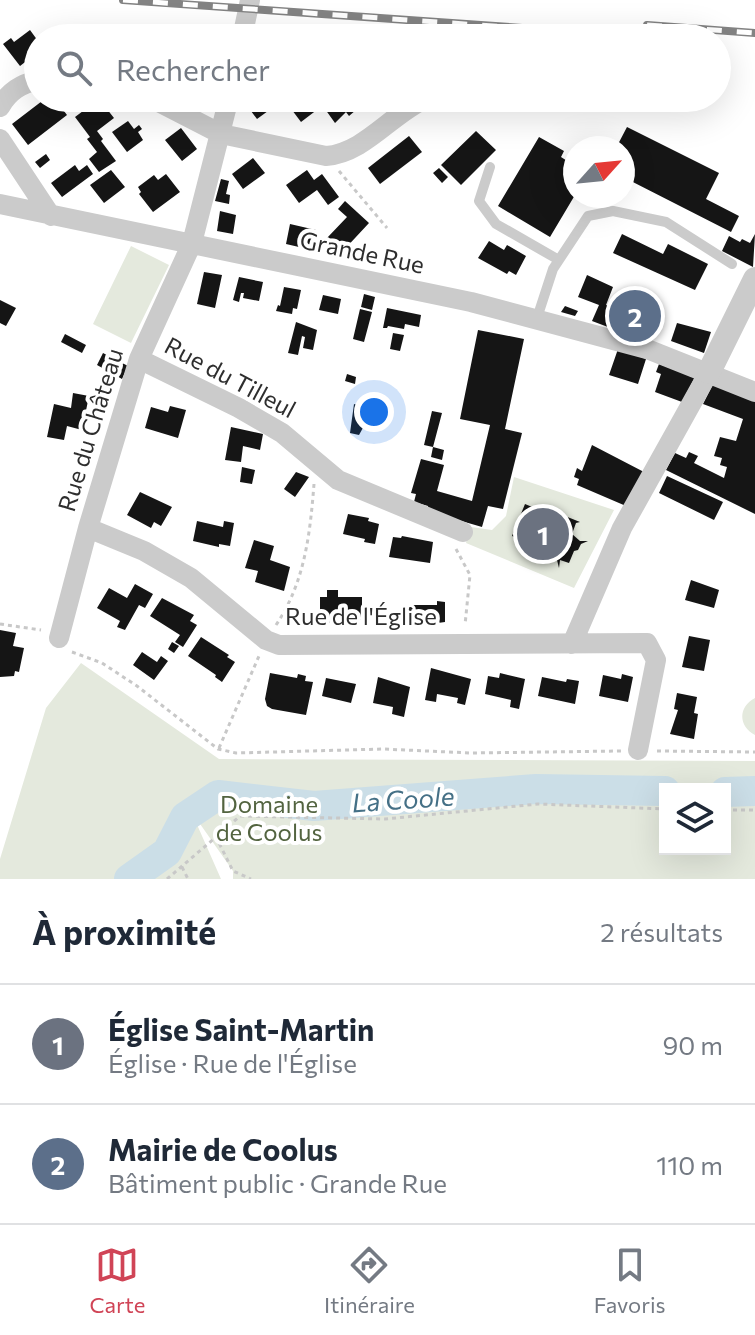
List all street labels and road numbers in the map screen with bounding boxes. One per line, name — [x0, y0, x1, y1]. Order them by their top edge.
street label: Grande Rue — [297, 224, 427, 279]
street label: Rue du Tilleul — [160, 330, 301, 423]
street label: Rue du Château — [51, 344, 128, 515]
street label: Rue de l'Église — [285, 601, 437, 630]

